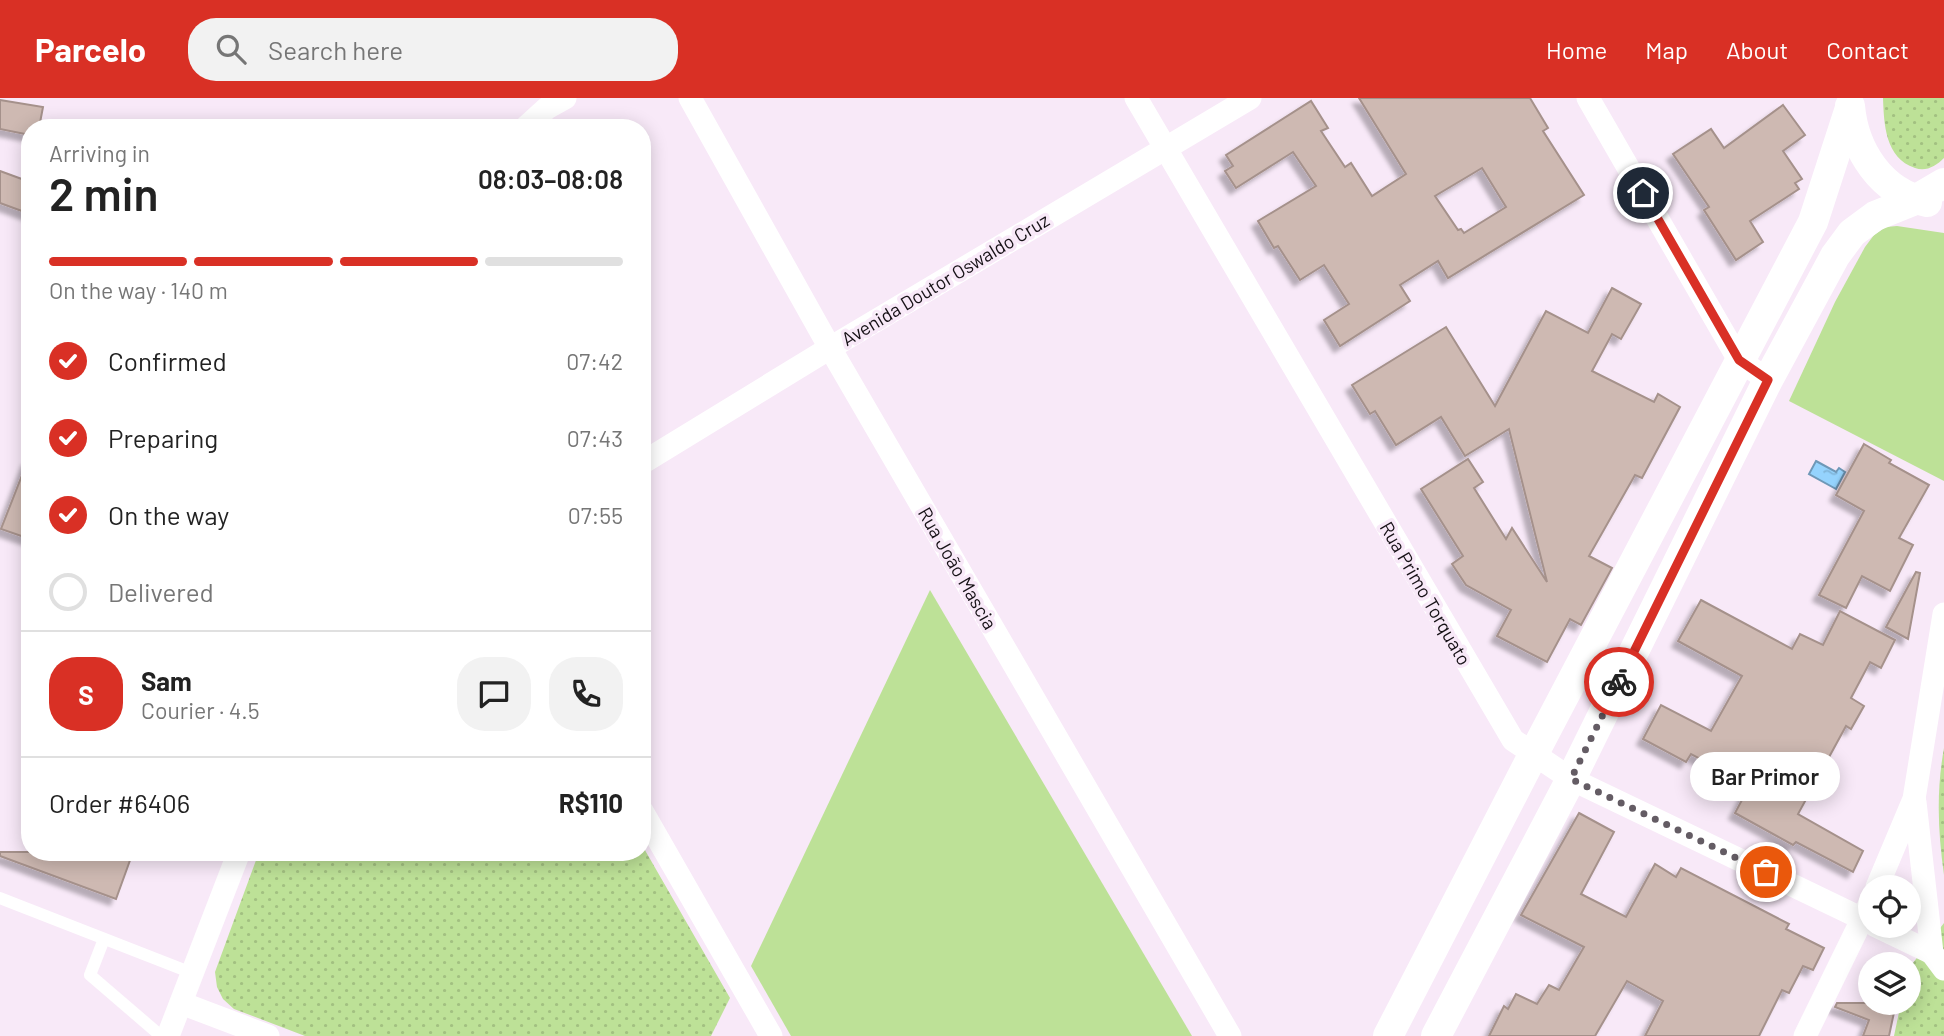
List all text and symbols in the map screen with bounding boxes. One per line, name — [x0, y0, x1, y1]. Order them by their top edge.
search box — [188, 18, 678, 81]
text: Parcelo — [35, 29, 146, 69]
icon: search — [212, 30, 250, 68]
text: Search here — [268, 34, 403, 65]
text: Home — [1546, 35, 1607, 64]
text: Map — [1645, 35, 1688, 64]
text: About — [1726, 35, 1788, 64]
text: Contact — [1826, 35, 1909, 64]
text: Arriving in — [49, 139, 150, 167]
text: 08:03–08:08 — [478, 163, 623, 194]
pin — [1613, 163, 1673, 223]
text: 2 min — [49, 165, 158, 220]
icon: home — [1624, 174, 1662, 212]
street label: Avenida Doutor Oswaldo Cruz — [837, 208, 1053, 350]
text: On the way · 140 m — [49, 276, 228, 304]
icon: check — [49, 342, 87, 380]
text: Confirmed — [108, 345, 227, 376]
text: 07:42 — [566, 347, 623, 375]
icon: check — [49, 419, 87, 457]
text: Preparing — [108, 422, 218, 453]
text: 07:43 — [567, 424, 623, 452]
icon: check — [49, 496, 87, 534]
text: On the way — [108, 499, 229, 530]
text: 07:55 — [568, 501, 623, 529]
street label: Rua João Mascia — [914, 503, 1002, 633]
street label: Rua Primo Torquato — [1376, 517, 1476, 669]
text: Delivered — [108, 576, 214, 607]
courier — [1584, 647, 1654, 717]
button: chat — [457, 657, 531, 731]
button: phone — [549, 657, 623, 731]
icon: bike — [1600, 663, 1638, 701]
text: Sam — [141, 665, 192, 696]
text: S — [78, 679, 94, 710]
text: Courier · 4.5 — [141, 696, 260, 724]
callout: Bar Primor — [1691, 753, 1841, 802]
text: Bar Primor — [1711, 762, 1819, 790]
text: Order #6406 — [49, 787, 190, 818]
text: R$110 — [559, 787, 623, 818]
pin — [1736, 842, 1796, 902]
icon: bag — [1747, 853, 1785, 891]
map controls — [1858, 875, 1921, 1015]
button: locate — [1858, 875, 1921, 938]
button: layers — [1858, 952, 1921, 1015]

